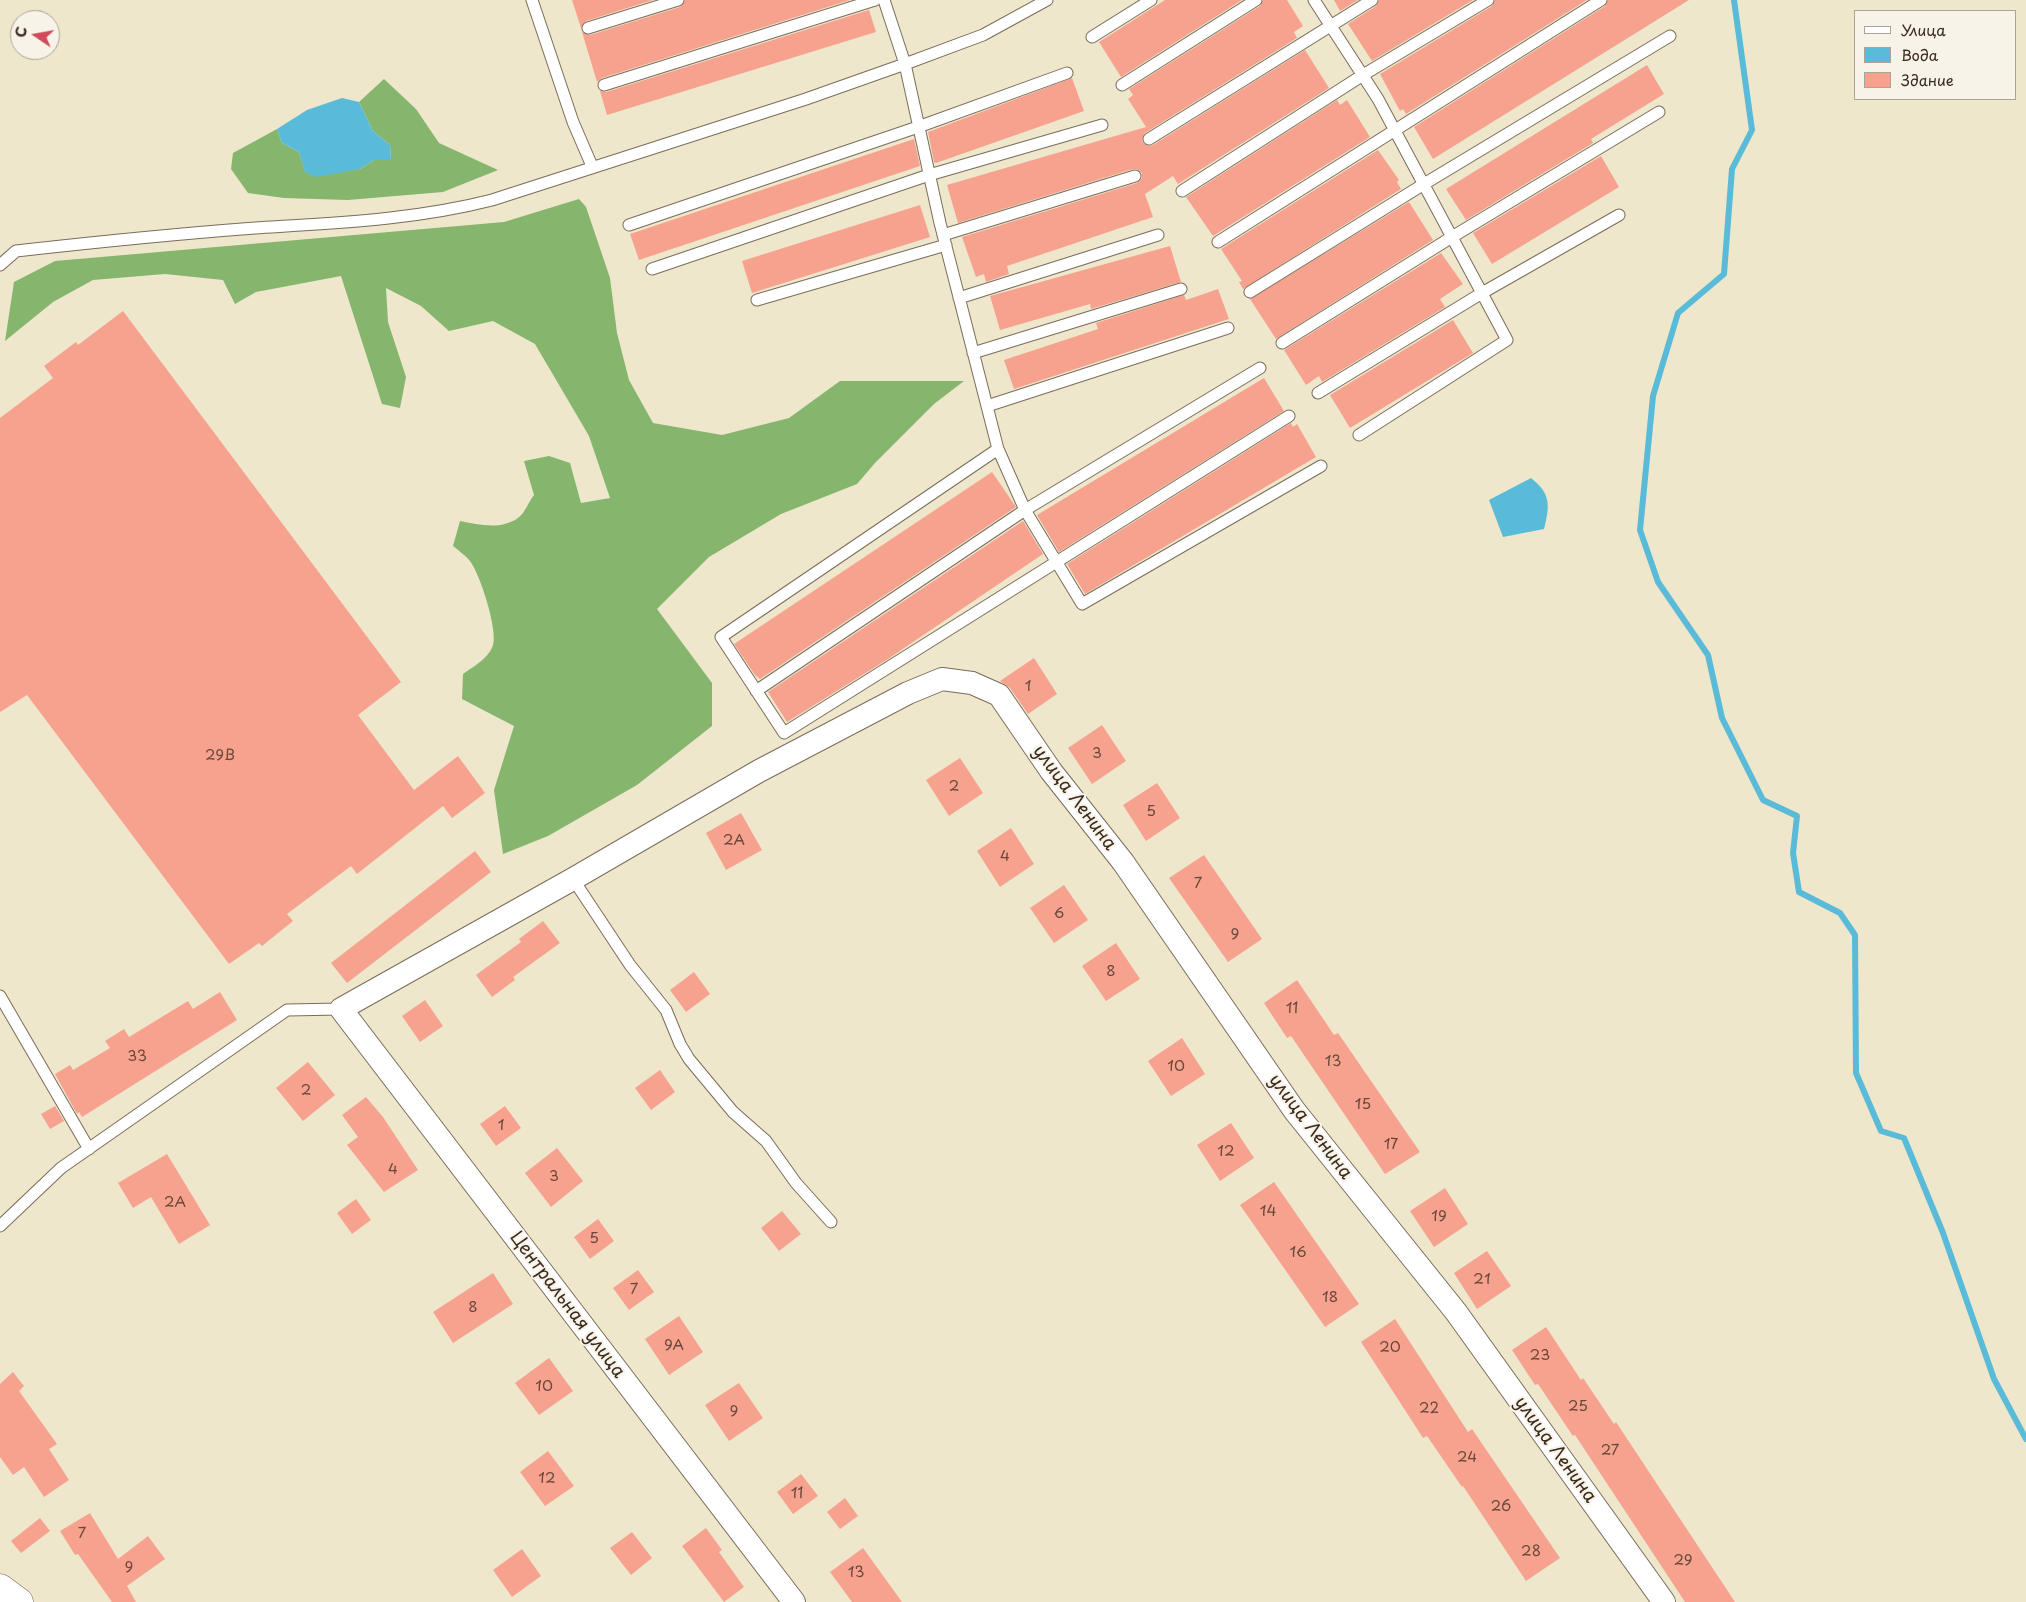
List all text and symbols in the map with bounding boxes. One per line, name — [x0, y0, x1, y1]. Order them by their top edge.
north arrow — [10, 10, 60, 60]
legend — [1854, 10, 2016, 100]
text: Улица — [1901, 18, 1946, 41]
text: С — [9, 25, 32, 39]
text: Вода — [1901, 43, 1938, 66]
text: Здание — [1901, 68, 1954, 91]
house number: 1 — [1025, 678, 1031, 696]
street label: улица Ленина — [1027, 741, 1121, 855]
house number: 3 — [1092, 745, 1102, 763]
house number: 29B — [205, 747, 235, 765]
house number: 2 — [949, 778, 959, 796]
house number: 5 — [1146, 803, 1156, 821]
house number: 2А — [723, 832, 745, 850]
house number: 4 — [1000, 848, 1010, 866]
house number: 7 — [1194, 875, 1202, 893]
house number: 6 — [1054, 905, 1064, 923]
house number: 9 — [1231, 926, 1239, 944]
house number: 8 — [1106, 963, 1116, 981]
house number: 11 — [1286, 1000, 1298, 1018]
house number: 33 — [127, 1048, 147, 1066]
house number: 13 — [1325, 1053, 1341, 1071]
house number: 10 — [1167, 1058, 1185, 1076]
street label: улица Ленина — [1263, 1070, 1357, 1184]
house number: 2 — [301, 1082, 311, 1100]
house number: 15 — [1355, 1096, 1371, 1114]
house number: 1 — [498, 1117, 504, 1135]
house number: 17 — [1384, 1136, 1398, 1154]
house number: 12 — [1217, 1143, 1235, 1161]
house number: 4 — [388, 1161, 398, 1179]
house number: 3 — [549, 1168, 559, 1186]
house number: 2А — [164, 1194, 186, 1212]
house number: 14 — [1260, 1203, 1276, 1221]
house number: 19 — [1431, 1208, 1447, 1226]
street label: Центральная улица — [505, 1228, 629, 1382]
house number: 5 — [589, 1230, 599, 1248]
house number: 16 — [1289, 1244, 1307, 1262]
house number: 21 — [1473, 1271, 1491, 1289]
house number: 7 — [630, 1281, 638, 1299]
house number: 18 — [1322, 1289, 1338, 1307]
house number: 8 — [468, 1299, 478, 1317]
house number: 9А — [664, 1337, 684, 1355]
house number: 20 — [1379, 1339, 1401, 1357]
house number: 23 — [1530, 1347, 1550, 1365]
house number: 10 — [535, 1378, 553, 1396]
street label: улица Ленина — [1509, 1393, 1601, 1507]
house number: 25 — [1568, 1398, 1588, 1416]
house number: 22 — [1419, 1400, 1439, 1418]
house number: 9 — [730, 1403, 738, 1421]
house number: 27 — [1601, 1442, 1619, 1460]
house number: 24 — [1457, 1449, 1477, 1467]
house number: 12 — [538, 1470, 556, 1488]
house number: 11 — [791, 1485, 803, 1503]
house number: 26 — [1491, 1498, 1511, 1516]
house number: 7 — [78, 1525, 86, 1543]
house number: 28 — [1521, 1543, 1541, 1561]
house number: 29 — [1673, 1552, 1693, 1570]
house number: 9 — [125, 1559, 133, 1577]
house number: 13 — [848, 1564, 864, 1582]

